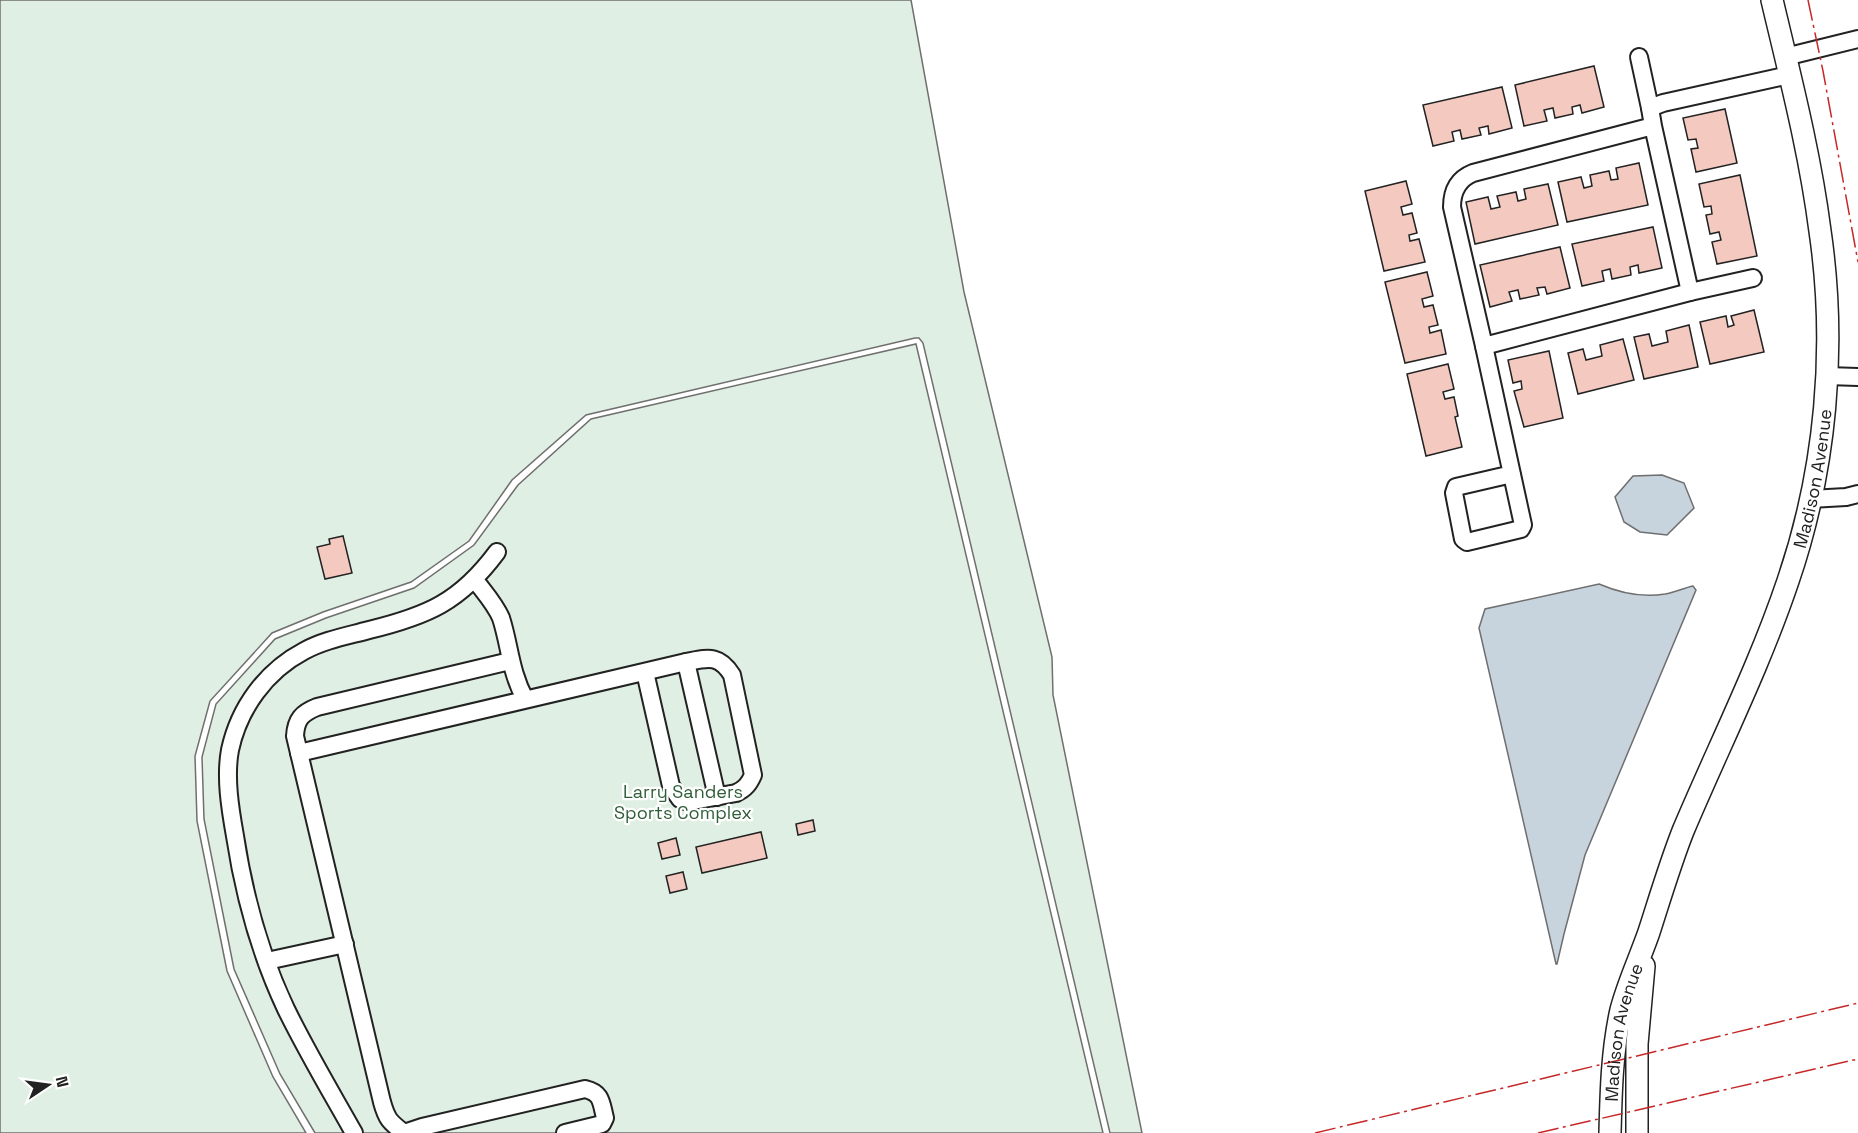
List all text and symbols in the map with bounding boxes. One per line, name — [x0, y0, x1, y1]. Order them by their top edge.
street label: Madison Avenue — [1787, 408, 1836, 551]
park label: Larry Sanders Sports Complex — [614, 780, 752, 824]
street label: Madison Avenue — [1599, 960, 1648, 1102]
north arrow — [18, 1055, 78, 1115]
text: N — [51, 1074, 74, 1089]

